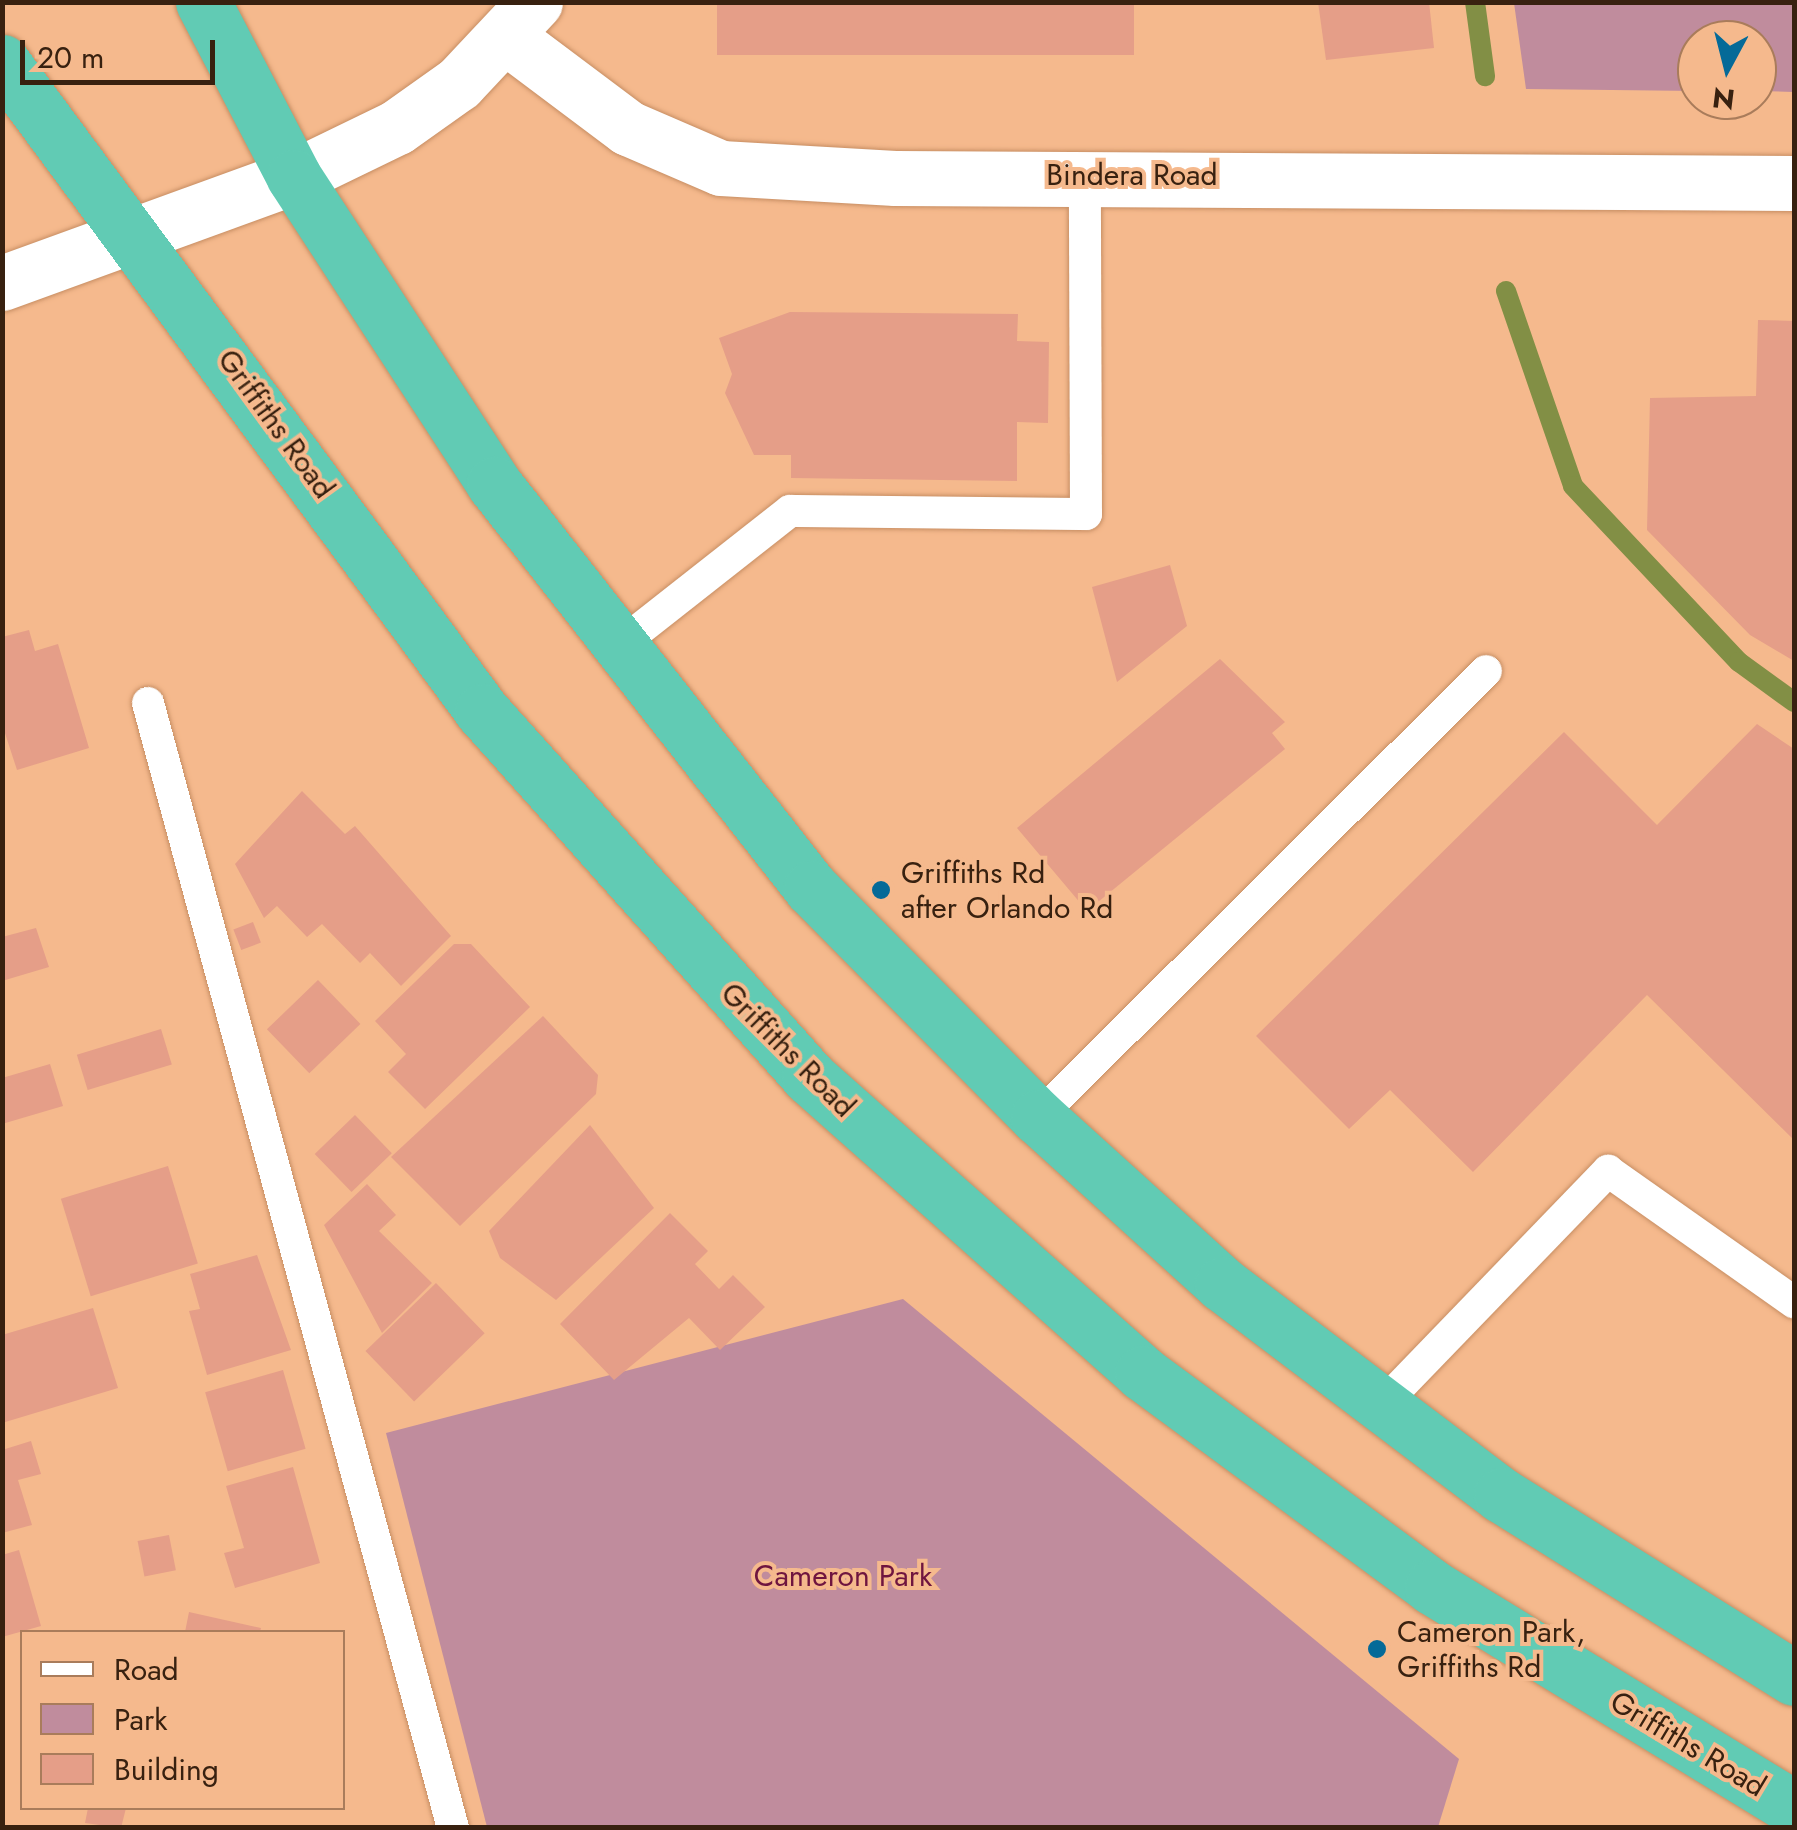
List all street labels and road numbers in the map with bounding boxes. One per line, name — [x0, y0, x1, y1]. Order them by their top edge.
street label: Bindera Road — [1046, 157, 1218, 193]
street label: Griffiths Road — [210, 343, 342, 505]
street label: Griffiths Road — [713, 975, 863, 1125]
street label: Griffiths Road — [1604, 1683, 1772, 1805]

